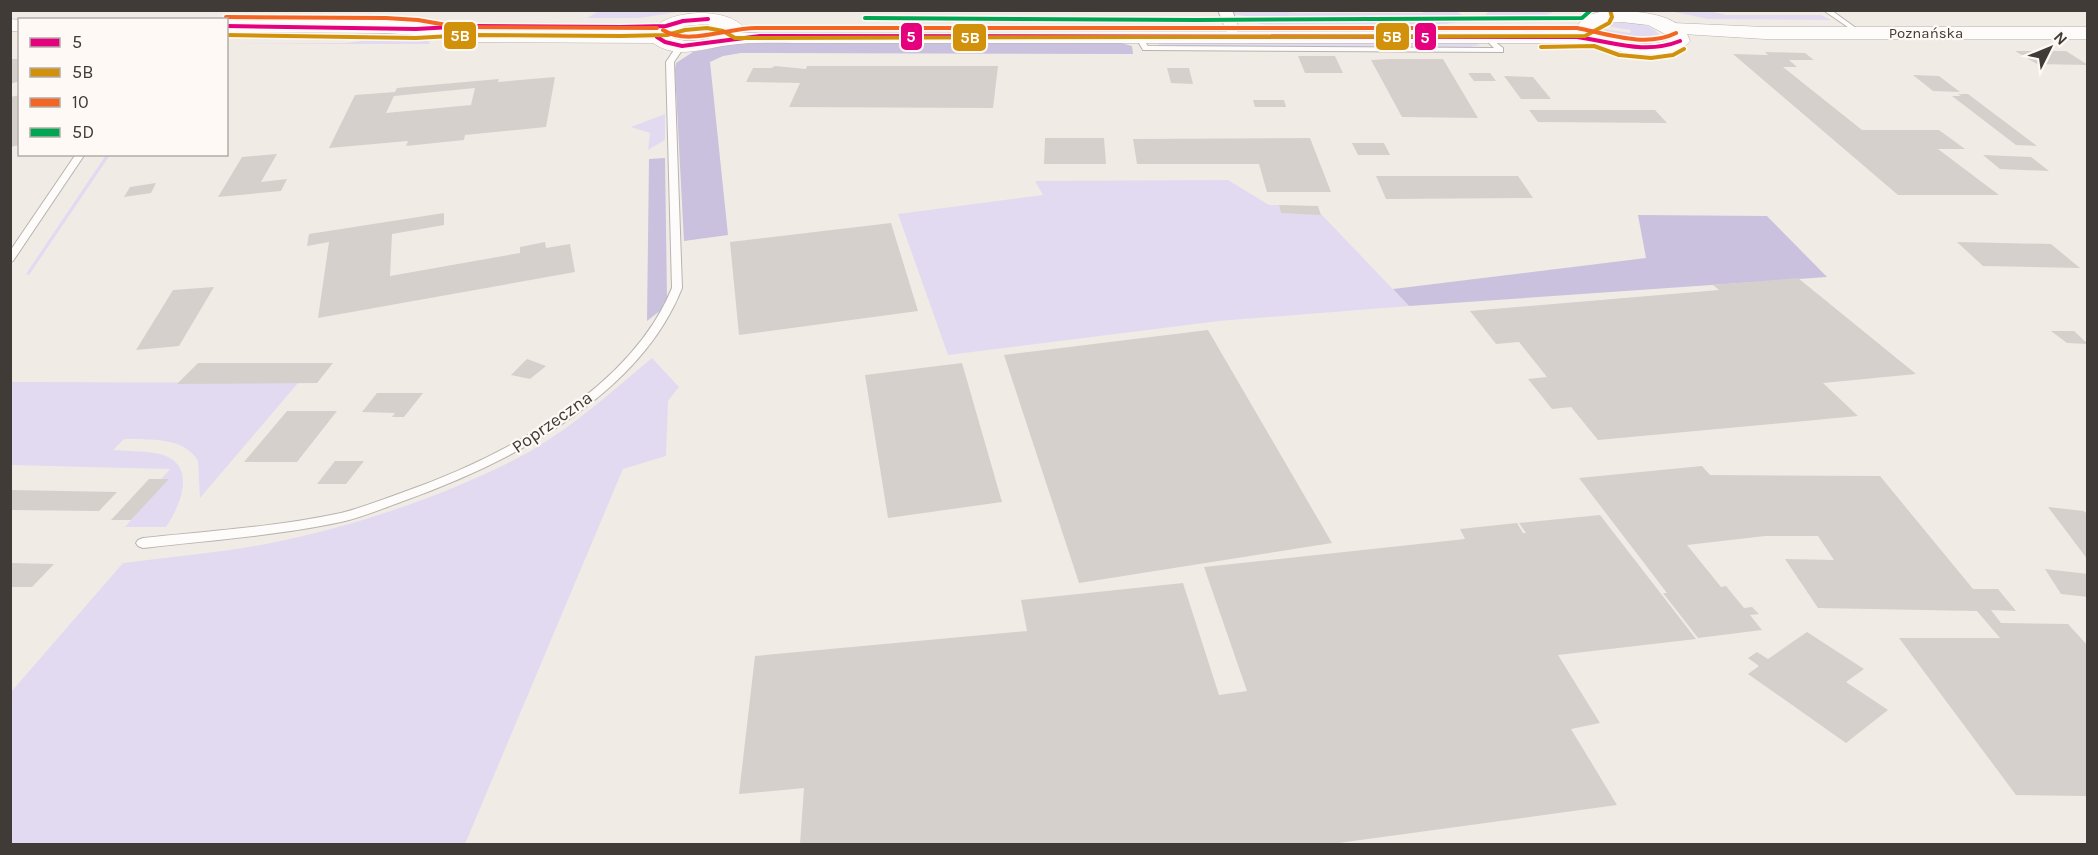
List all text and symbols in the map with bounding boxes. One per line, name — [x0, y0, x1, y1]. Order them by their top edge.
legend — [18, 18, 228, 156]
north arrow — [2020, 18, 2080, 78]
line badge: 5B — [443, 21, 477, 50]
line badge: 5 — [900, 22, 923, 51]
line badge: 5B — [1375, 22, 1410, 51]
line badge: 5 — [1414, 22, 1437, 51]
line badge: 5B — [952, 23, 987, 52]
street label: Poznańska — [1889, 24, 1963, 42]
text: 5B — [450, 26, 470, 45]
text: 5 — [906, 27, 916, 46]
text: 5B — [1382, 27, 1402, 46]
text: N — [2050, 27, 2071, 49]
text: 5B — [960, 28, 980, 47]
text: 5 — [1420, 28, 1430, 47]
text: 5 — [72, 31, 82, 53]
text: 5B — [72, 61, 93, 83]
text: 10 — [72, 91, 89, 113]
text: 5D — [72, 121, 94, 143]
street label: Poprzeczna — [508, 386, 596, 458]

